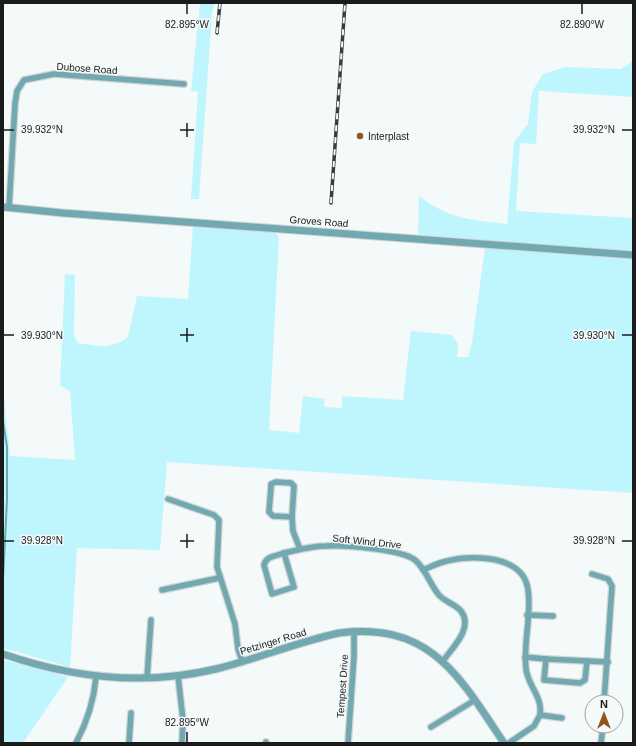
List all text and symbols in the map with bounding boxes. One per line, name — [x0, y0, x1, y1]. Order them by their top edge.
text: 82.895°W — [165, 19, 210, 30]
text: 82.890°W — [560, 19, 605, 30]
street label: Dubose Road — [56, 61, 118, 76]
text: 39.932°N — [21, 124, 63, 135]
text: 39.932°N — [573, 124, 615, 135]
marker: Interplast — [355, 131, 365, 141]
place label: Interplast — [368, 131, 409, 142]
street label: Groves Road — [289, 214, 349, 229]
text: 39.930°N — [21, 330, 63, 341]
text: 39.930°N — [573, 330, 615, 341]
street label: Soft Wind Drive — [332, 532, 402, 551]
text: 39.928°N — [21, 535, 63, 546]
text: 39.928°N — [573, 535, 615, 546]
street label: Petzinger Road — [239, 626, 308, 657]
street label: Tempest Drive — [335, 653, 350, 718]
north arrow — [584, 694, 624, 734]
text: N — [600, 698, 608, 710]
text: 82.895°W — [165, 717, 210, 728]

